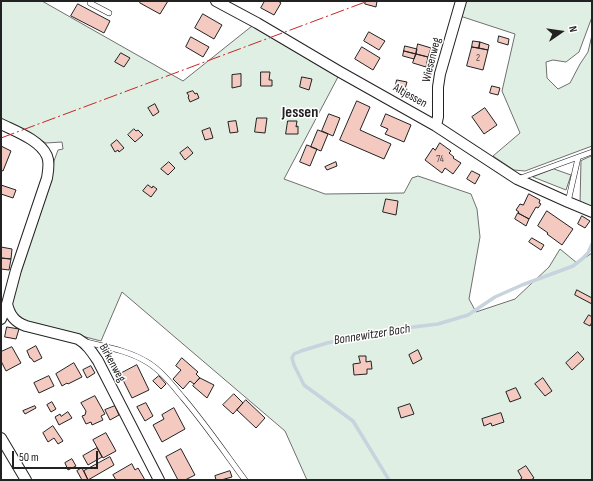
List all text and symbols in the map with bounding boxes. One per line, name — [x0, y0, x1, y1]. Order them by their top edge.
north arrow — [541, 12, 581, 52]
text: N — [566, 25, 580, 34]
street label: Wiesenweg — [420, 36, 444, 84]
house number: 2 — [476, 52, 480, 64]
street label: Altjessen — [391, 81, 429, 111]
district label: Jessen — [282, 103, 318, 123]
house number: 74 — [436, 153, 444, 165]
water label: Bonnewitzer Bach — [333, 321, 411, 349]
street label: Birkenweg — [96, 341, 128, 385]
scale bar — [14, 443, 100, 469]
text: 50 m — [19, 450, 39, 465]

